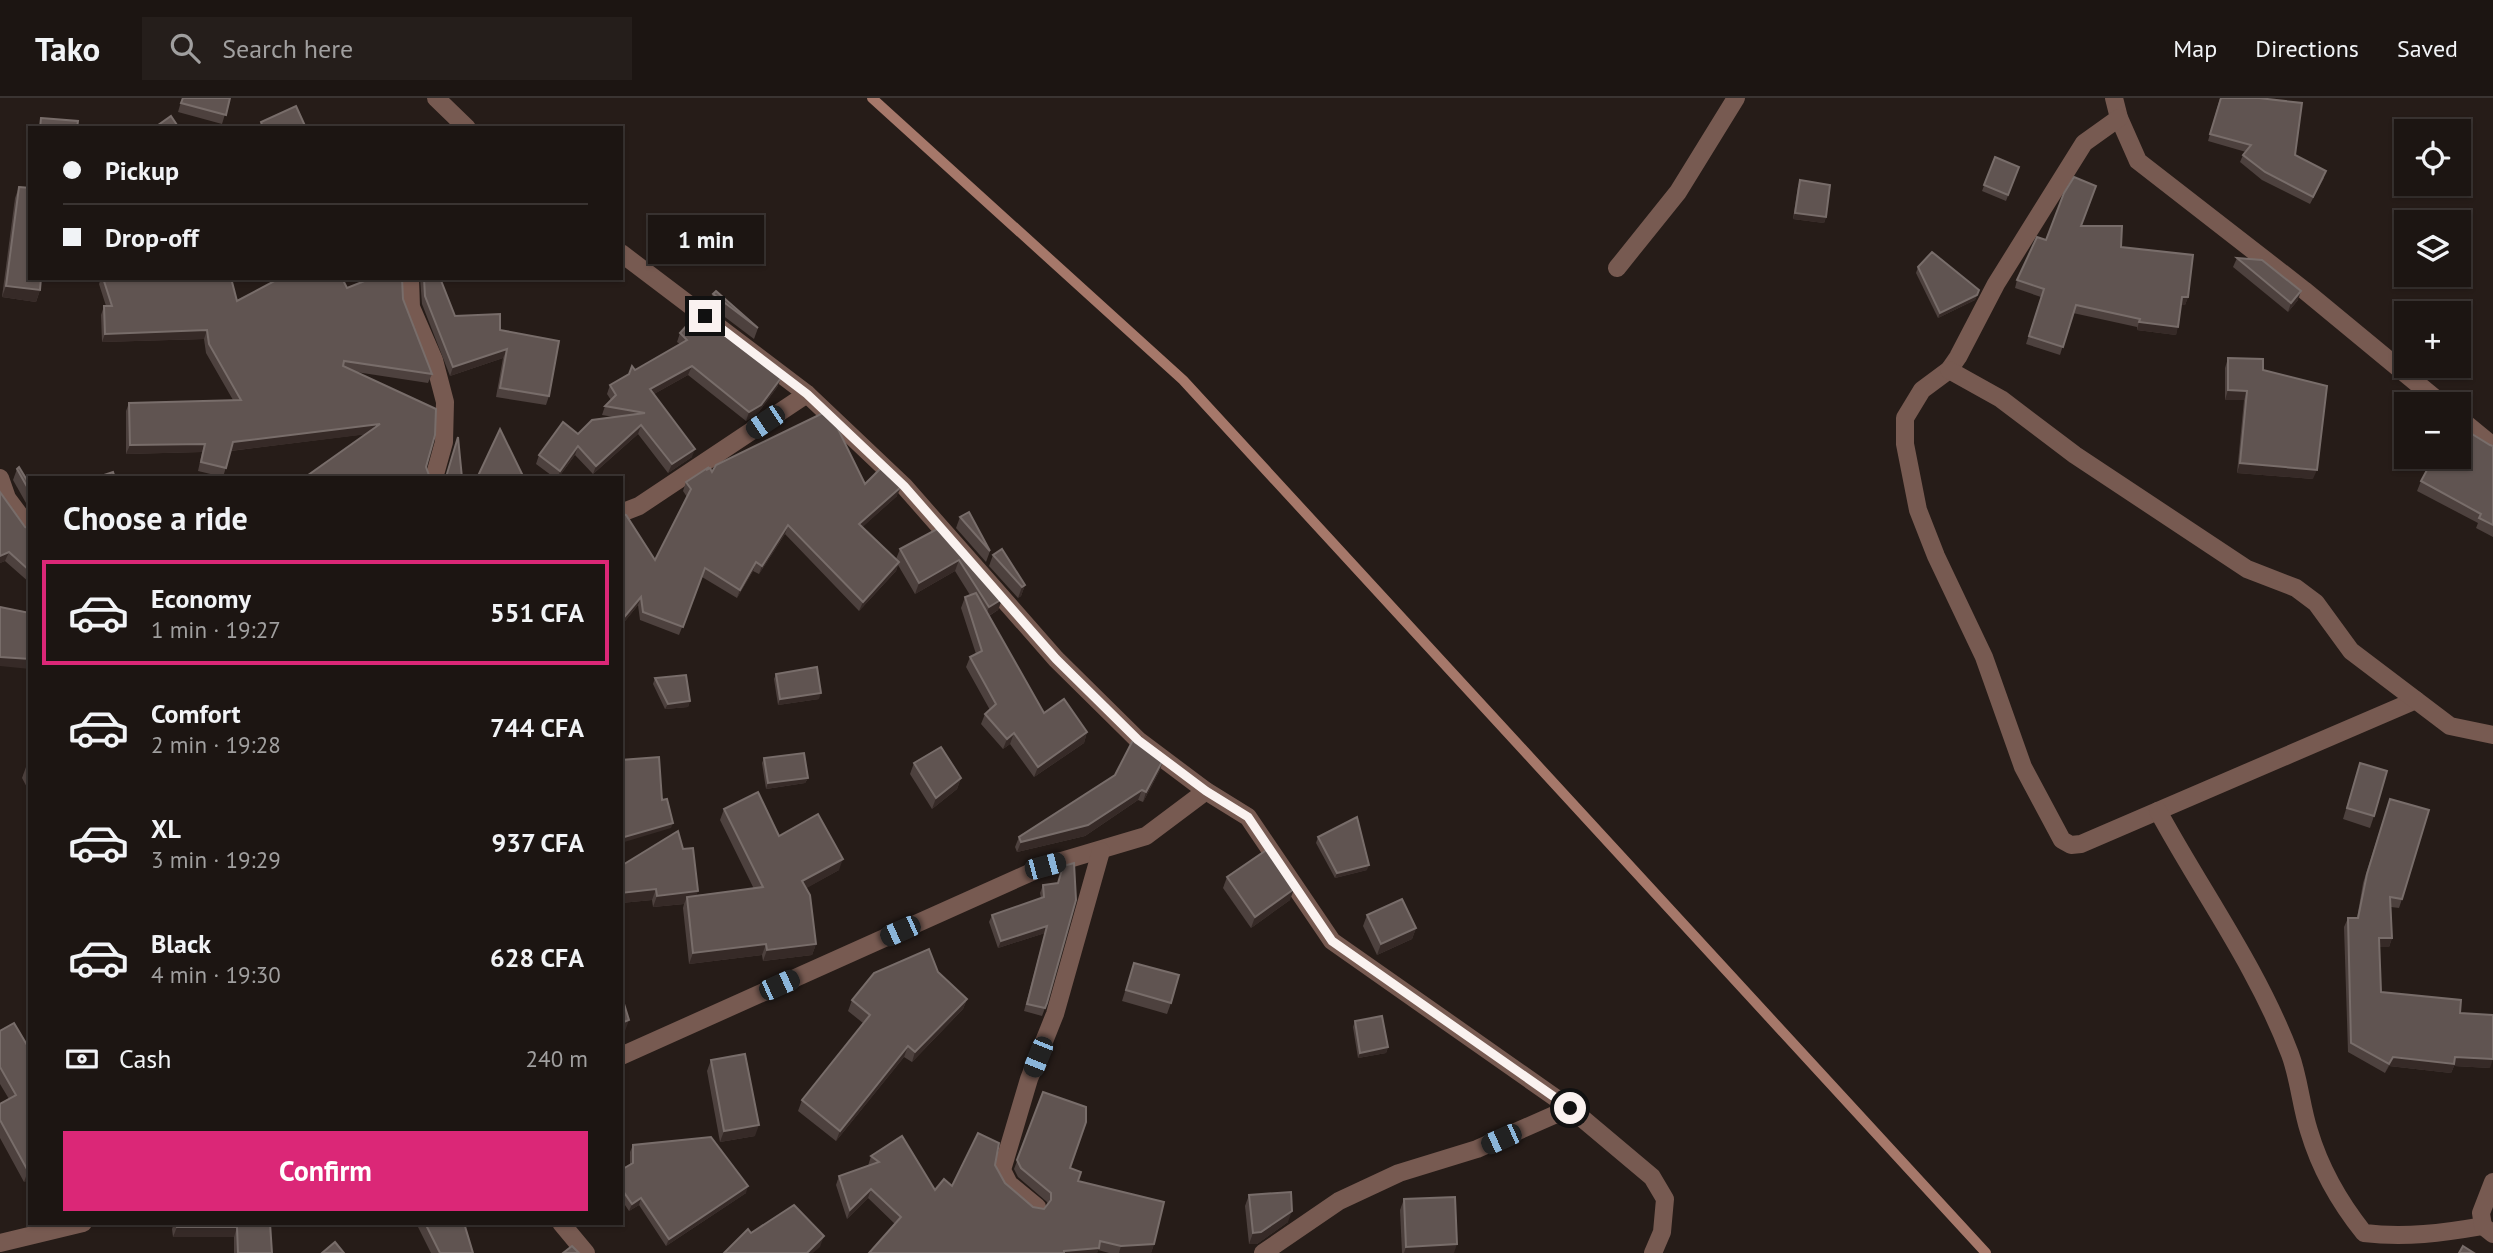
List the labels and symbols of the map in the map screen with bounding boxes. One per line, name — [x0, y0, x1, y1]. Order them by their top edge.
callout: 1 min — [647, 214, 763, 264]
route end — [689, 300, 721, 332]
car — [742, 402, 789, 442]
car — [1022, 850, 1069, 882]
car — [877, 913, 924, 949]
car — [756, 967, 803, 1003]
car — [1021, 1034, 1056, 1080]
route start — [1554, 1092, 1586, 1124]
car — [1478, 1121, 1525, 1157]

